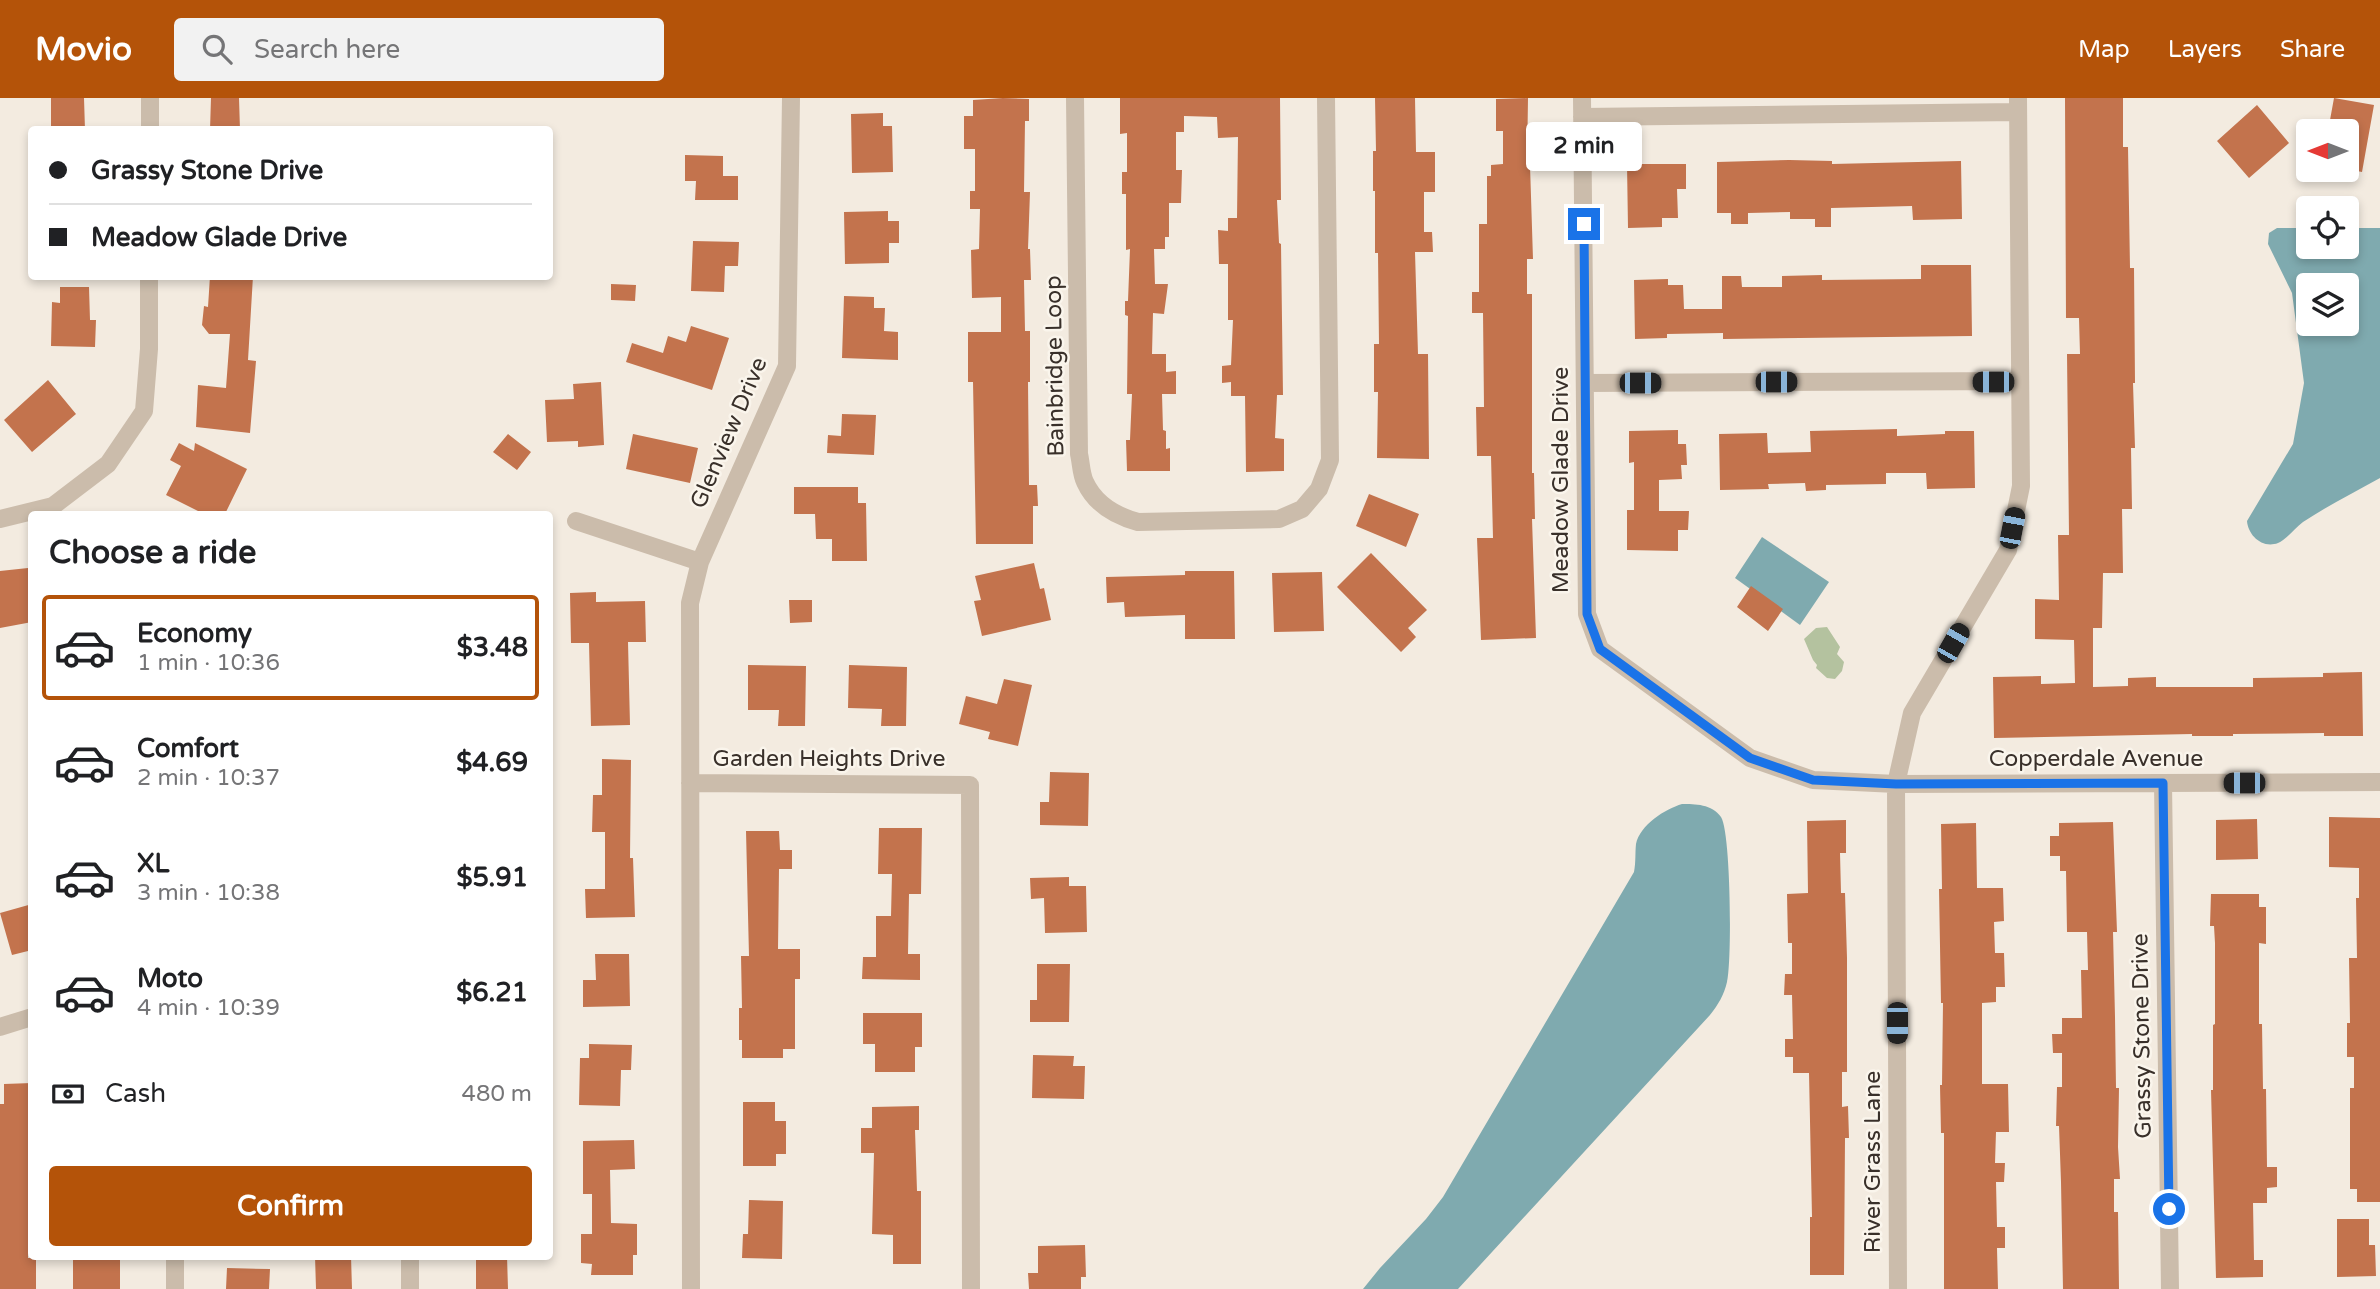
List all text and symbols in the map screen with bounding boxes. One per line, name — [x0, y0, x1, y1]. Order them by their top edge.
search box — [174, 18, 664, 81]
text: Movio — [35, 30, 132, 69]
icon: search — [198, 30, 236, 68]
text: Search here — [254, 34, 400, 65]
text: Map — [2078, 35, 2130, 64]
text: Layers — [2168, 35, 2242, 64]
text: Share — [2280, 35, 2345, 64]
north arrow — [2296, 119, 2359, 182]
map controls — [2296, 119, 2359, 336]
callout: 2 min — [1526, 122, 1642, 172]
text: 2 min — [1553, 132, 1615, 160]
text: Grassy Stone Drive — [91, 155, 323, 186]
button: locate — [2296, 196, 2359, 259]
route end — [1568, 208, 1600, 240]
text: Meadow Glade Drive — [91, 222, 347, 253]
button: layers — [2296, 273, 2359, 336]
street label: Bainbridge Loop — [1039, 275, 1071, 457]
street label: Glenview Drive — [685, 353, 773, 513]
street label: Meadow Glade Drive — [1547, 367, 1575, 593]
car — [1756, 372, 1798, 393]
car — [1973, 372, 2015, 393]
car — [1620, 373, 1662, 394]
car — [1998, 505, 2027, 551]
text: Choose a ride — [49, 534, 256, 572]
icon: car — [53, 616, 116, 679]
text: Economy — [137, 618, 252, 649]
car — [1934, 620, 1973, 666]
text: $3.48 — [457, 632, 528, 663]
text: 1 min · 10:36 — [137, 649, 280, 677]
icon: car — [53, 731, 116, 794]
text: Comfort — [137, 733, 239, 764]
street label: Garden Heights Drive — [713, 745, 945, 773]
street label: Copperdale Avenue — [1989, 745, 2203, 773]
text: $4.69 — [456, 747, 528, 778]
text: 2 min · 10:37 — [137, 764, 280, 792]
car — [2224, 773, 2266, 794]
icon: car — [53, 846, 116, 909]
text: XL — [137, 848, 169, 879]
text: $5.91 — [456, 862, 528, 893]
text: 3 min · 10:38 — [137, 879, 280, 907]
street label: Grassy Stone Drive — [2126, 933, 2158, 1139]
icon: car — [53, 961, 116, 1024]
text: Moto — [137, 963, 203, 994]
text: $6.21 — [456, 977, 528, 1008]
text: 4 min · 10:39 — [137, 994, 280, 1022]
car — [1887, 1002, 1908, 1044]
street label: River Grass Lane — [1859, 1071, 1887, 1253]
icon: cash — [49, 1075, 87, 1113]
text: Cash — [105, 1078, 166, 1109]
text: 480 m — [462, 1080, 532, 1108]
button: Confirm — [49, 1166, 532, 1246]
route start — [2153, 1193, 2185, 1225]

